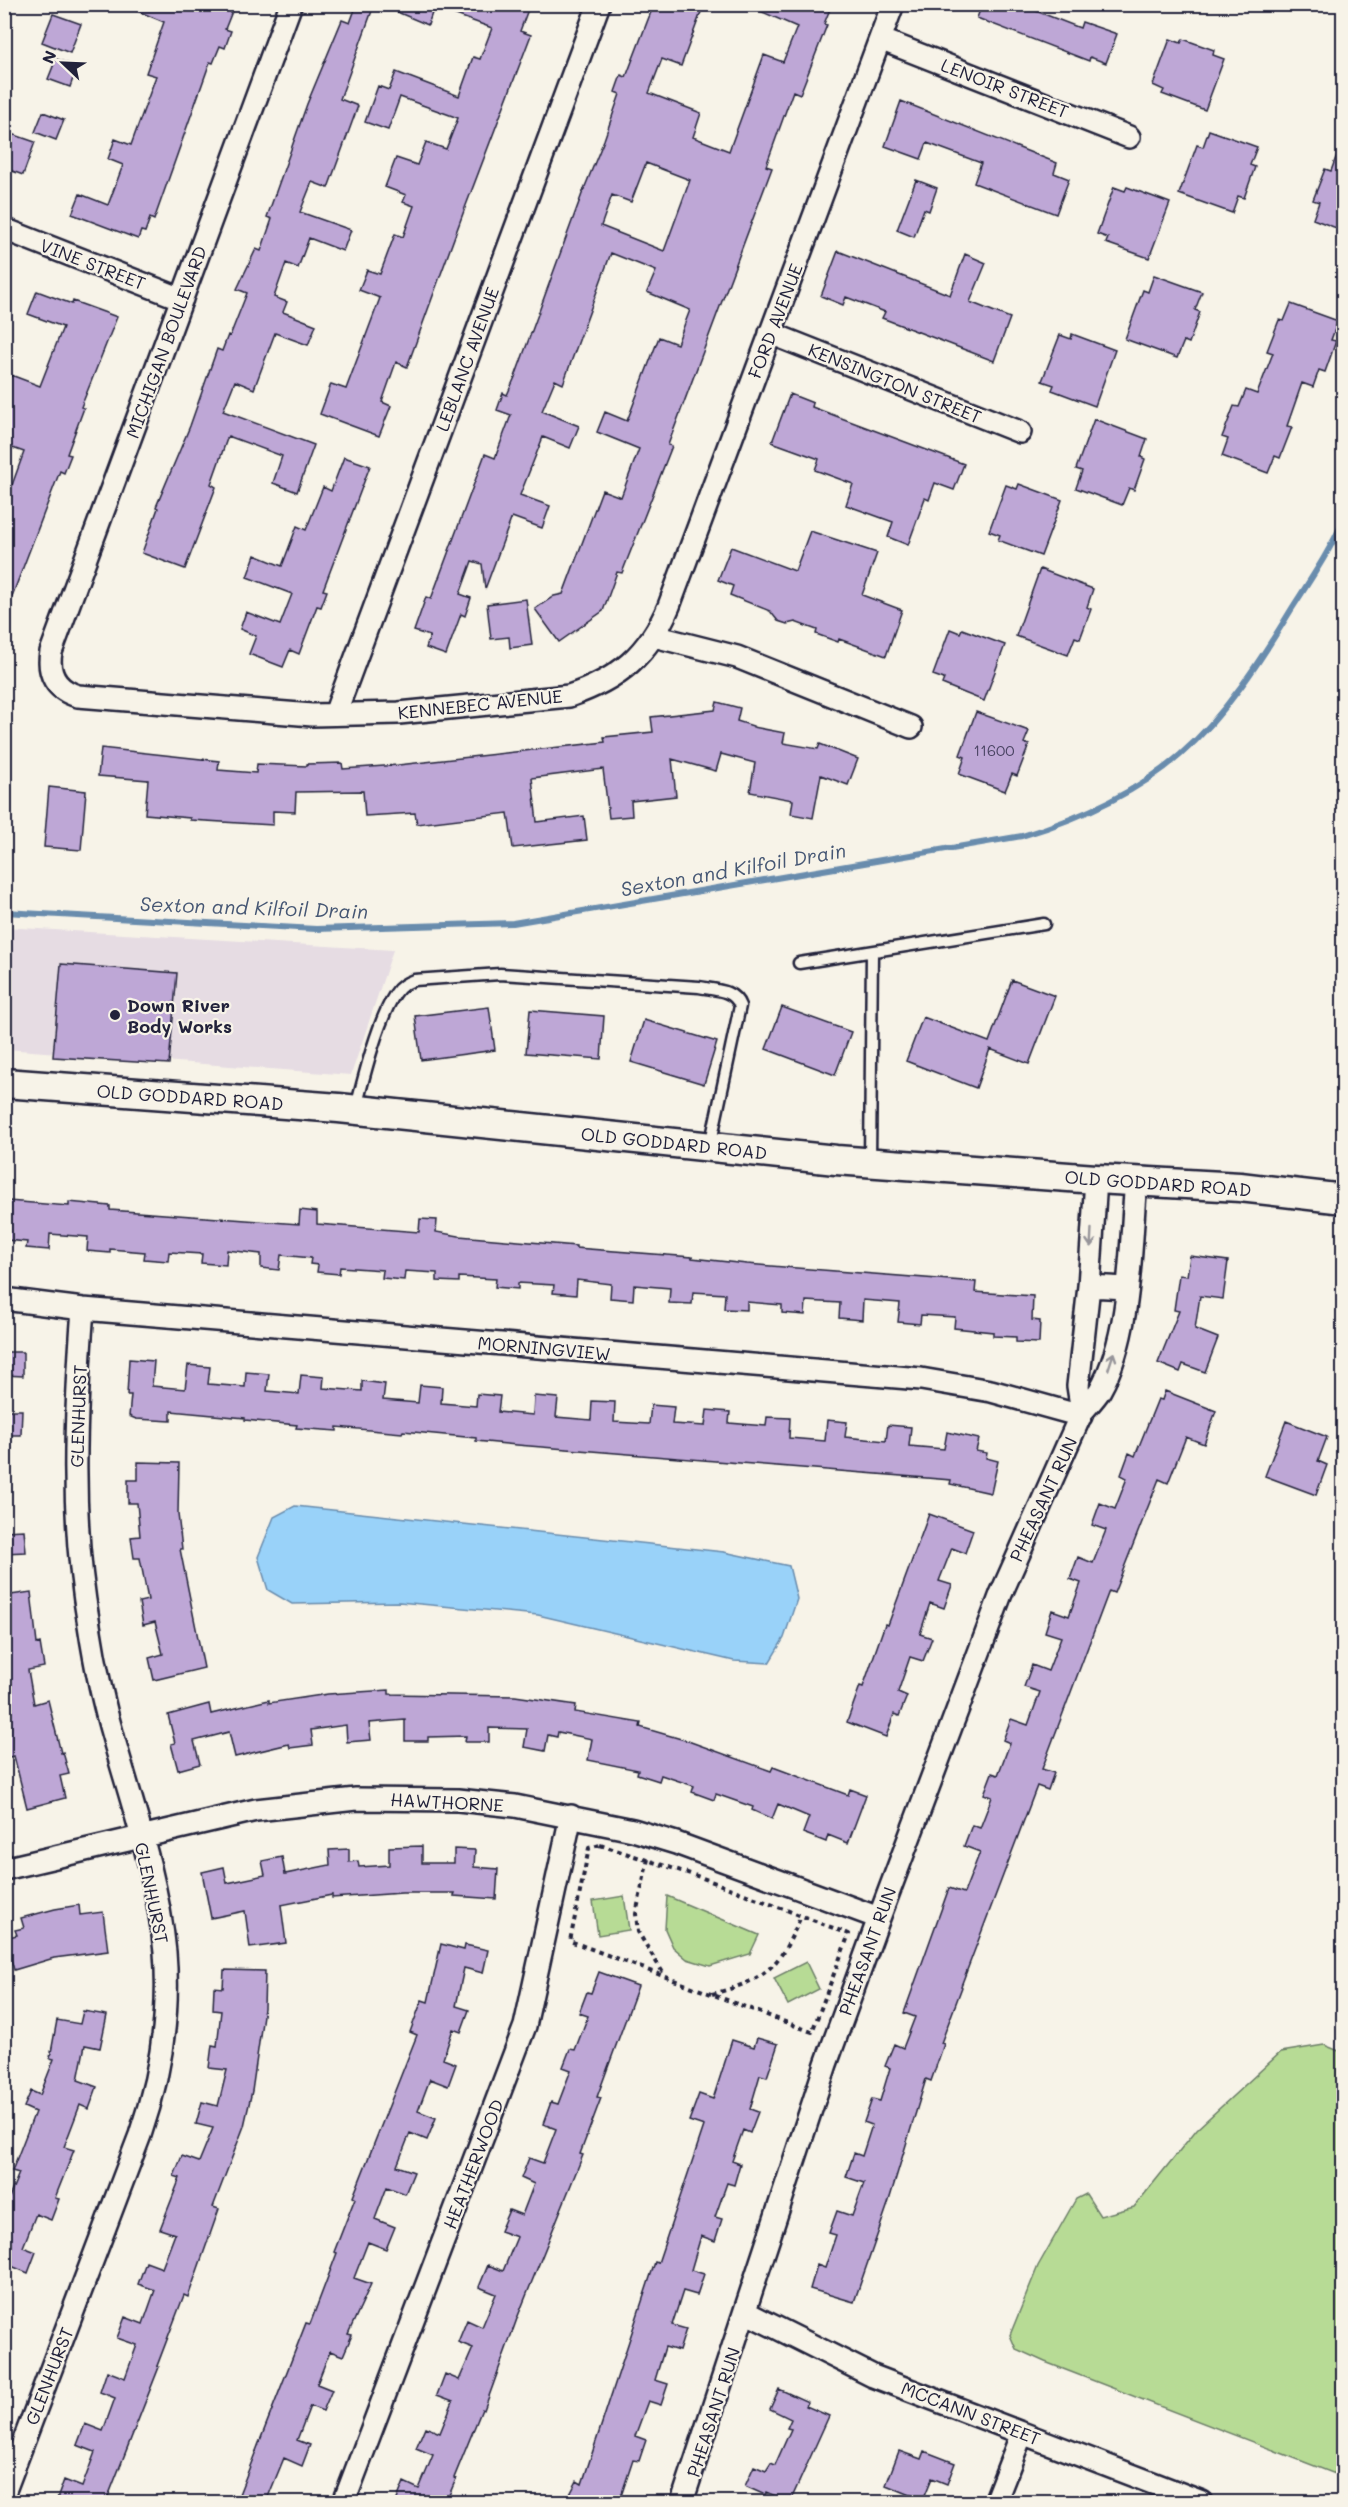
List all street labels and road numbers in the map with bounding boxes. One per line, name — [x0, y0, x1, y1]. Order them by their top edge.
street label: LENOIR STREET — [938, 53, 1072, 123]
street label: VINE STREET — [37, 233, 149, 295]
street label: MICHIGAN BOULEVARD — [120, 242, 212, 442]
street label: FORD AVENUE — [742, 260, 808, 382]
street label: LEBLANC AVENUE — [430, 283, 504, 435]
street label: KENSINGTON STREET — [805, 337, 985, 429]
street label: KENNEBEC AVENUE — [396, 683, 564, 725]
street label: OLD GODDARD ROAD — [96, 1079, 284, 1115]
street label: OLD GODDARD ROAD — [580, 1121, 768, 1165]
street label: OLD GODDARD ROAD — [1064, 1165, 1252, 1201]
street label: MORNINGVIEW — [476, 1330, 612, 1366]
street label: GLENHURST — [64, 1364, 92, 1468]
street label: PHEASANT RUN — [1004, 1433, 1082, 1565]
street label: HAWTHORNE — [390, 1787, 504, 1817]
street label: GLENHURST — [130, 1840, 174, 1946]
street label: PHEASANT RUN — [833, 1883, 901, 2019]
street label: HEATHERWOOD — [437, 2096, 509, 2232]
street label: GLENHURST — [19, 2324, 79, 2428]
street label: PHEASANT RUN — [681, 2344, 745, 2480]
street label: MCCANN STREET — [898, 2375, 1044, 2451]

